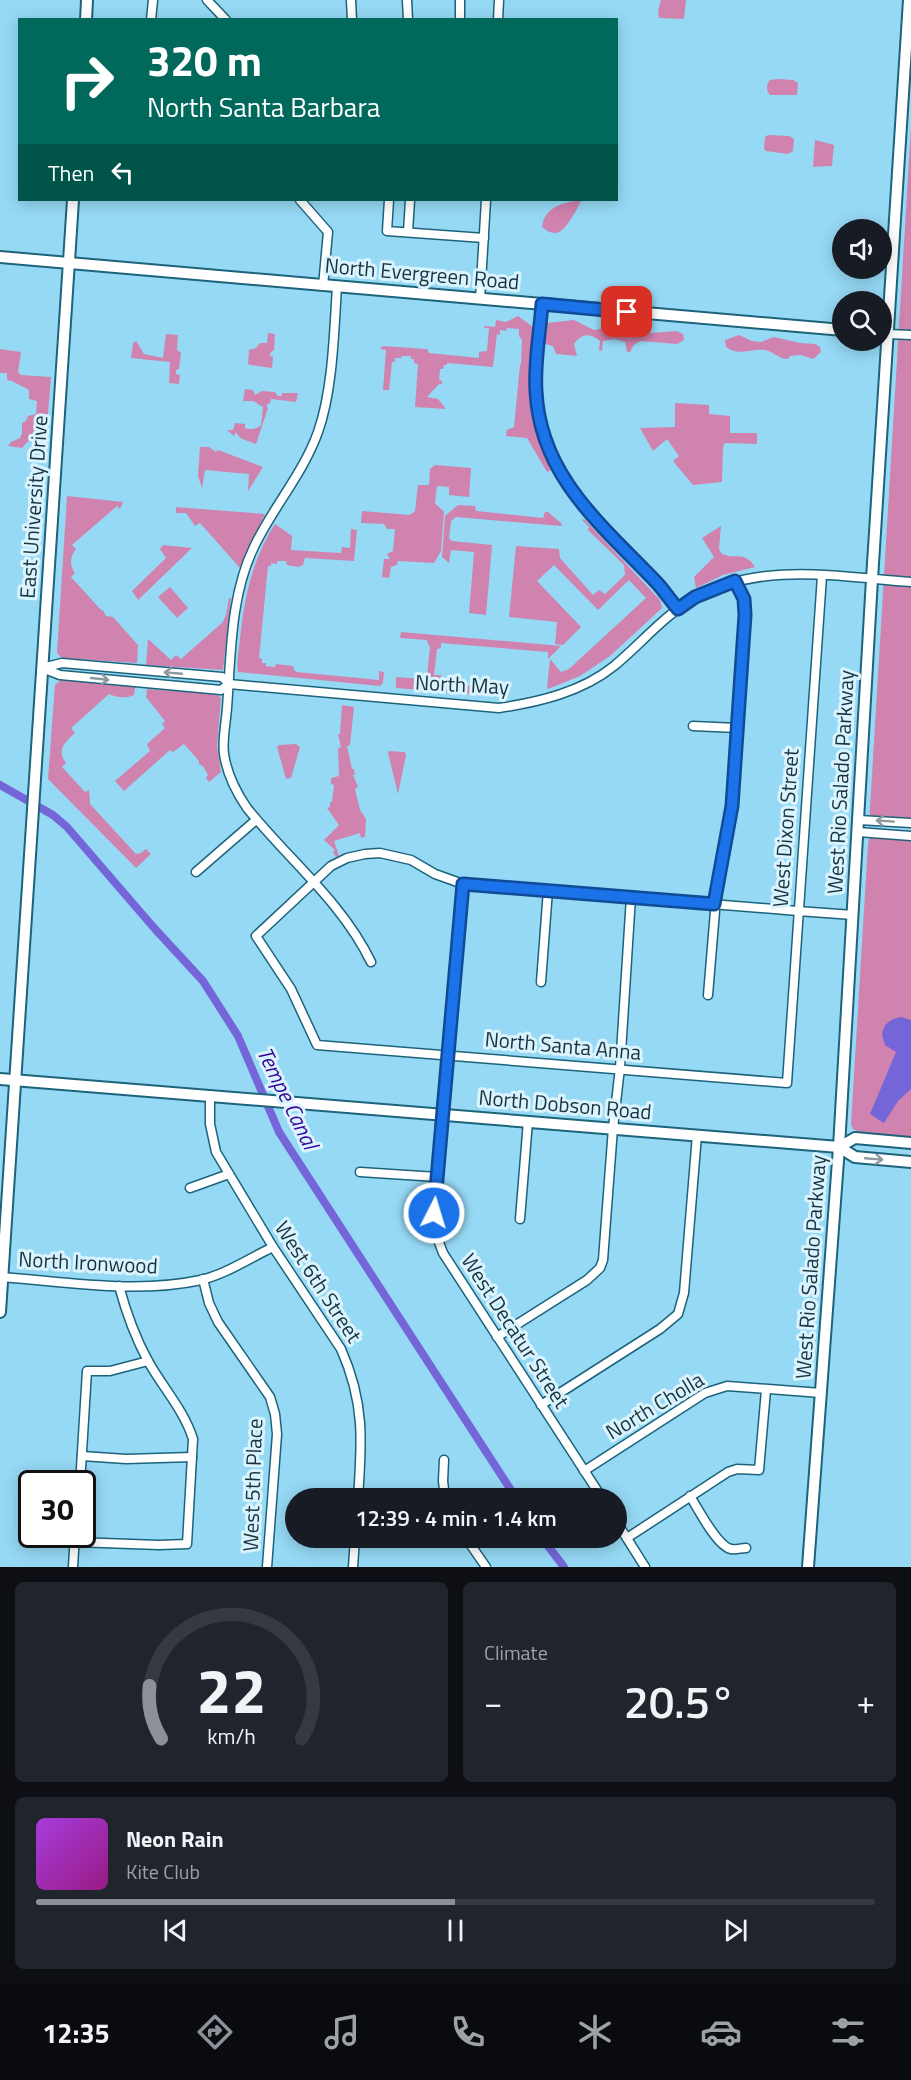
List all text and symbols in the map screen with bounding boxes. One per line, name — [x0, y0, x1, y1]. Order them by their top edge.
text: 320 m — [147, 28, 262, 92]
icon: right — [48, 42, 126, 120]
text: North Santa Barbara — [147, 86, 380, 127]
text: Then — [48, 156, 94, 190]
icon: left — [106, 156, 139, 189]
map controls — [832, 219, 892, 351]
button: sound — [832, 219, 892, 279]
street label: North Evergreen Road — [323, 249, 521, 297]
pin — [601, 286, 652, 337]
button: search — [832, 291, 892, 351]
icon: arrive — [610, 295, 643, 328]
street label: East University Drive — [11, 414, 55, 600]
street label: North May — [414, 666, 510, 702]
one-way arrow — [164, 667, 184, 678]
street label: West Rio Salado Parkway — [818, 669, 862, 895]
one-way arrow — [89, 674, 109, 685]
street label: West Dixon Street — [763, 747, 807, 908]
one-way arrow — [875, 816, 895, 827]
street label: North Santa Anna — [484, 1022, 643, 1068]
water label: Tempe Canal — [249, 1041, 328, 1157]
street label: North Dobson Road — [477, 1080, 653, 1128]
one-way arrow — [863, 1153, 883, 1164]
street label: West Rio Salado Parkway — [786, 1154, 834, 1380]
position arrow — [402, 1181, 466, 1245]
street label: West 6th Street — [267, 1214, 371, 1349]
street label: North Ironwood — [18, 1242, 158, 1282]
street label: West Decatur Street — [454, 1247, 578, 1415]
street label: North Cholla — [599, 1363, 710, 1447]
street label: West 5th Place — [234, 1418, 270, 1552]
speed limit sign: 30 — [18, 1470, 96, 1548]
text: 12:39 · 4 min · 1.4 km — [355, 1501, 557, 1535]
text: Climate — [484, 1637, 548, 1668]
text: 22 — [197, 1642, 266, 1737]
text: 20.5° — [624, 1667, 735, 1735]
text: − — [484, 1677, 502, 1727]
text: + — [857, 1677, 875, 1727]
text: km/h — [207, 1720, 256, 1752]
text: Neon Rain — [126, 1822, 224, 1856]
text: Kite Club — [126, 1856, 200, 1887]
icon: previous — [159, 1914, 192, 1947]
icon: pause — [439, 1914, 472, 1947]
icon: next — [719, 1914, 752, 1947]
icon: directions — [194, 2011, 236, 2053]
icon: music — [321, 2011, 363, 2053]
icon: phone — [447, 2011, 489, 2053]
icon: climate — [574, 2011, 616, 2053]
icon: car — [700, 2011, 742, 2053]
icon: filters — [827, 2011, 869, 2053]
text: 12:35 — [42, 2012, 110, 2053]

